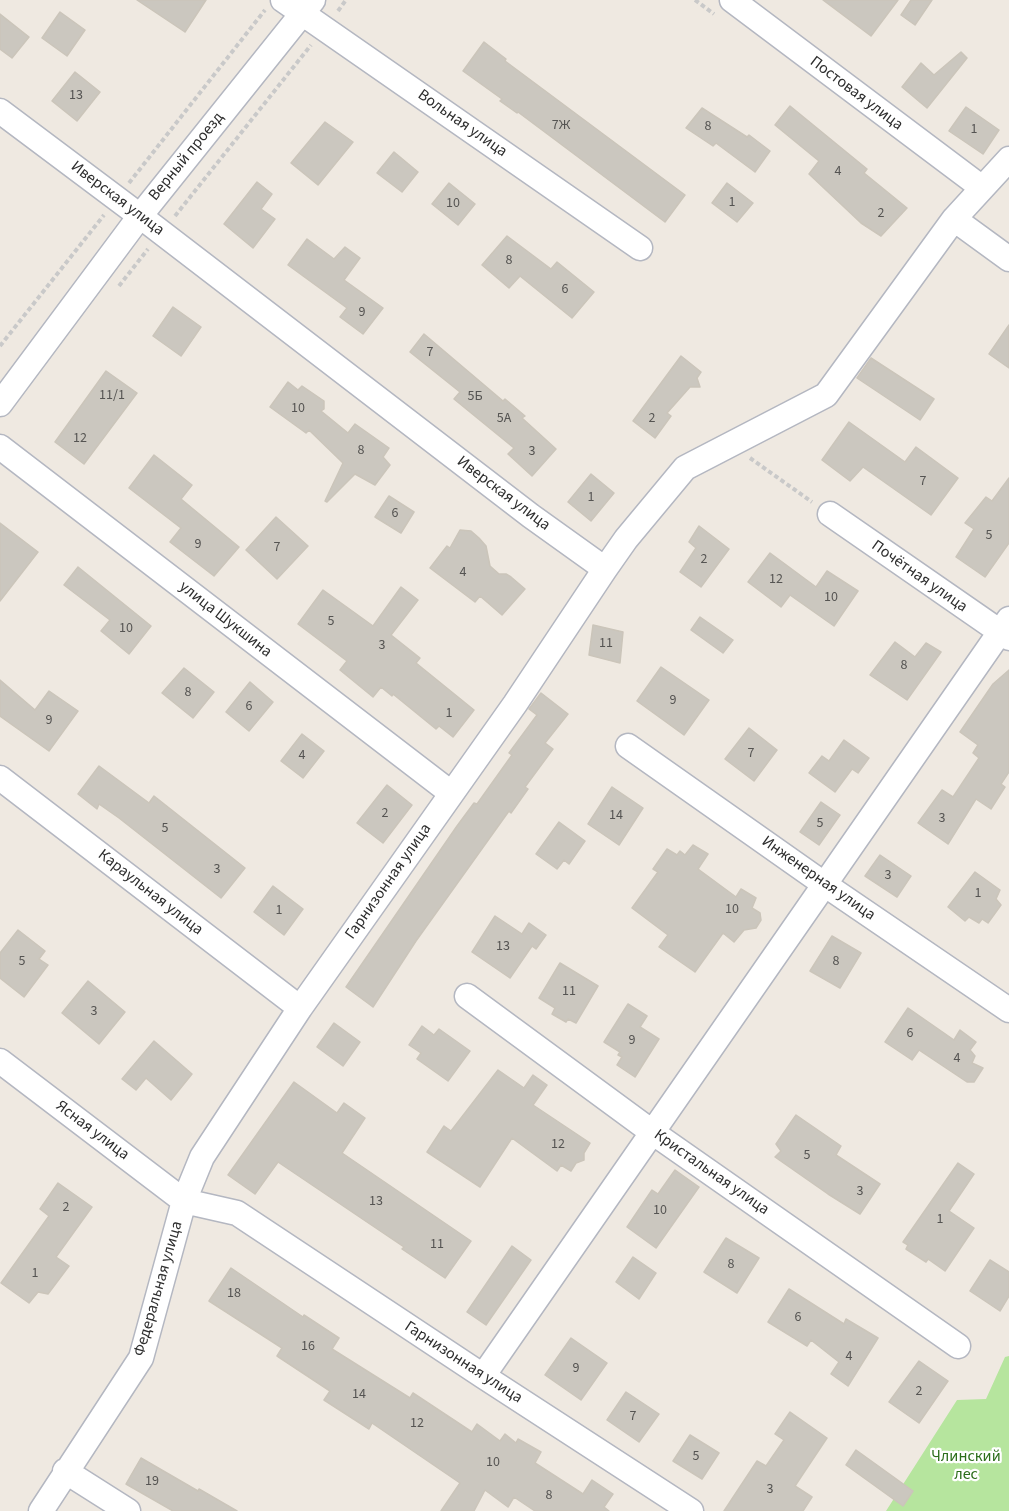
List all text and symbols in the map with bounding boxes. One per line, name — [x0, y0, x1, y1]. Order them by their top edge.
street label: Постовая улица — [806, 53, 906, 135]
street label: Вольная улица — [414, 86, 510, 162]
house number: 13 — [69, 88, 83, 104]
street label: Верный проезд — [145, 109, 229, 205]
house number: 7Ж — [552, 118, 570, 134]
house number: 8 — [705, 119, 711, 135]
house number: 1 — [971, 122, 977, 138]
street label: Иверская улица — [67, 158, 167, 240]
house number: 4 — [835, 164, 841, 180]
house number: 1 — [729, 195, 735, 211]
house number: 10 — [446, 196, 460, 212]
house number: 2 — [878, 206, 884, 222]
house number: 8 — [506, 253, 512, 269]
house number: 6 — [562, 282, 568, 298]
house number: 9 — [359, 305, 365, 321]
house number: 7 — [427, 345, 433, 361]
house number: 11/1 — [99, 388, 125, 404]
house number: 5Б — [467, 389, 483, 405]
house number: 10 — [291, 401, 305, 417]
house number: 5А — [497, 411, 511, 427]
house number: 2 — [649, 411, 655, 427]
house number: 12 — [73, 431, 87, 447]
house number: 8 — [358, 443, 364, 459]
house number: 3 — [529, 444, 535, 460]
street label: Иверская улица — [453, 453, 553, 535]
house number: 7 — [920, 474, 926, 490]
house number: 1 — [588, 490, 594, 506]
house number: 6 — [392, 506, 398, 522]
house number: 5 — [986, 528, 992, 544]
house number: 9 — [195, 537, 201, 553]
street label: Почётная улица — [867, 537, 971, 617]
house number: 7 — [274, 540, 280, 556]
house number: 2 — [701, 552, 707, 568]
house number: 4 — [460, 565, 466, 581]
house number: 12 — [769, 572, 783, 588]
street label: улица Шукшина — [175, 578, 275, 662]
house number: 10 — [824, 590, 838, 606]
house number: 5 — [328, 614, 334, 630]
house number: 10 — [119, 621, 133, 637]
house number: 11 — [599, 636, 613, 652]
house number: 3 — [379, 638, 385, 654]
house number: 8 — [901, 658, 907, 674]
house number: 8 — [185, 685, 191, 701]
house number: 9 — [670, 693, 676, 709]
house number: 6 — [246, 699, 252, 715]
house number: 1 — [446, 706, 452, 722]
house number: 9 — [46, 713, 52, 729]
house number: 7 — [748, 746, 754, 762]
house number: 4 — [299, 748, 305, 764]
house number: 2 — [382, 806, 388, 822]
house number: 14 — [609, 808, 623, 824]
house number: 3 — [939, 811, 945, 827]
house number: 5 — [817, 816, 823, 832]
street label: Гарнизонная улица — [342, 820, 436, 944]
house number: 5 — [162, 821, 168, 837]
street label: Инженерная улица — [757, 833, 879, 925]
street label: Караульная улица — [94, 846, 206, 940]
house number: 3 — [214, 862, 220, 878]
house number: 3 — [885, 868, 891, 884]
house number: 1 — [975, 886, 981, 902]
house number: 10 — [725, 902, 739, 918]
house number: 1 — [276, 903, 282, 919]
house number: 13 — [496, 939, 510, 955]
house number: 5 — [19, 954, 25, 970]
house number: 8 — [833, 954, 839, 970]
house number: 11 — [562, 984, 576, 1000]
house number: 3 — [91, 1004, 97, 1020]
house number: 6 — [907, 1026, 913, 1042]
house number: 9 — [629, 1033, 635, 1049]
house number: 4 — [954, 1051, 960, 1067]
street label: Ясная улица — [51, 1097, 133, 1165]
street label: Кристальная улица — [650, 1126, 772, 1220]
house number: 12 — [551, 1137, 565, 1153]
house number: 5 — [804, 1148, 810, 1164]
house number: 3 — [857, 1184, 863, 1200]
house number: 13 — [369, 1194, 383, 1210]
house number: 2 — [63, 1200, 69, 1216]
house number: 10 — [653, 1203, 667, 1219]
house number: 1 — [937, 1212, 943, 1228]
street label: Федеральная улица — [131, 1219, 187, 1359]
house number: 11 — [430, 1237, 444, 1253]
house number: 8 — [728, 1257, 734, 1273]
house number: 1 — [32, 1266, 38, 1282]
house number: 18 — [227, 1286, 241, 1302]
house number: 6 — [795, 1310, 801, 1326]
street label: Гарнизонная улица — [400, 1318, 526, 1408]
house number: 16 — [301, 1339, 315, 1355]
house number: 4 — [846, 1349, 852, 1365]
house number: 9 — [573, 1361, 579, 1377]
house number: 2 — [916, 1384, 922, 1400]
house number: 14 — [352, 1387, 366, 1403]
house number: 7 — [630, 1409, 636, 1425]
house number: 12 — [410, 1416, 424, 1432]
park label: Члинский лес — [931, 1447, 1001, 1485]
house number: 5 — [693, 1449, 699, 1465]
house number: 10 — [486, 1455, 500, 1471]
house number: 19 — [145, 1474, 159, 1490]
house number: 3 — [767, 1482, 773, 1498]
house number: 8 — [546, 1488, 552, 1504]

